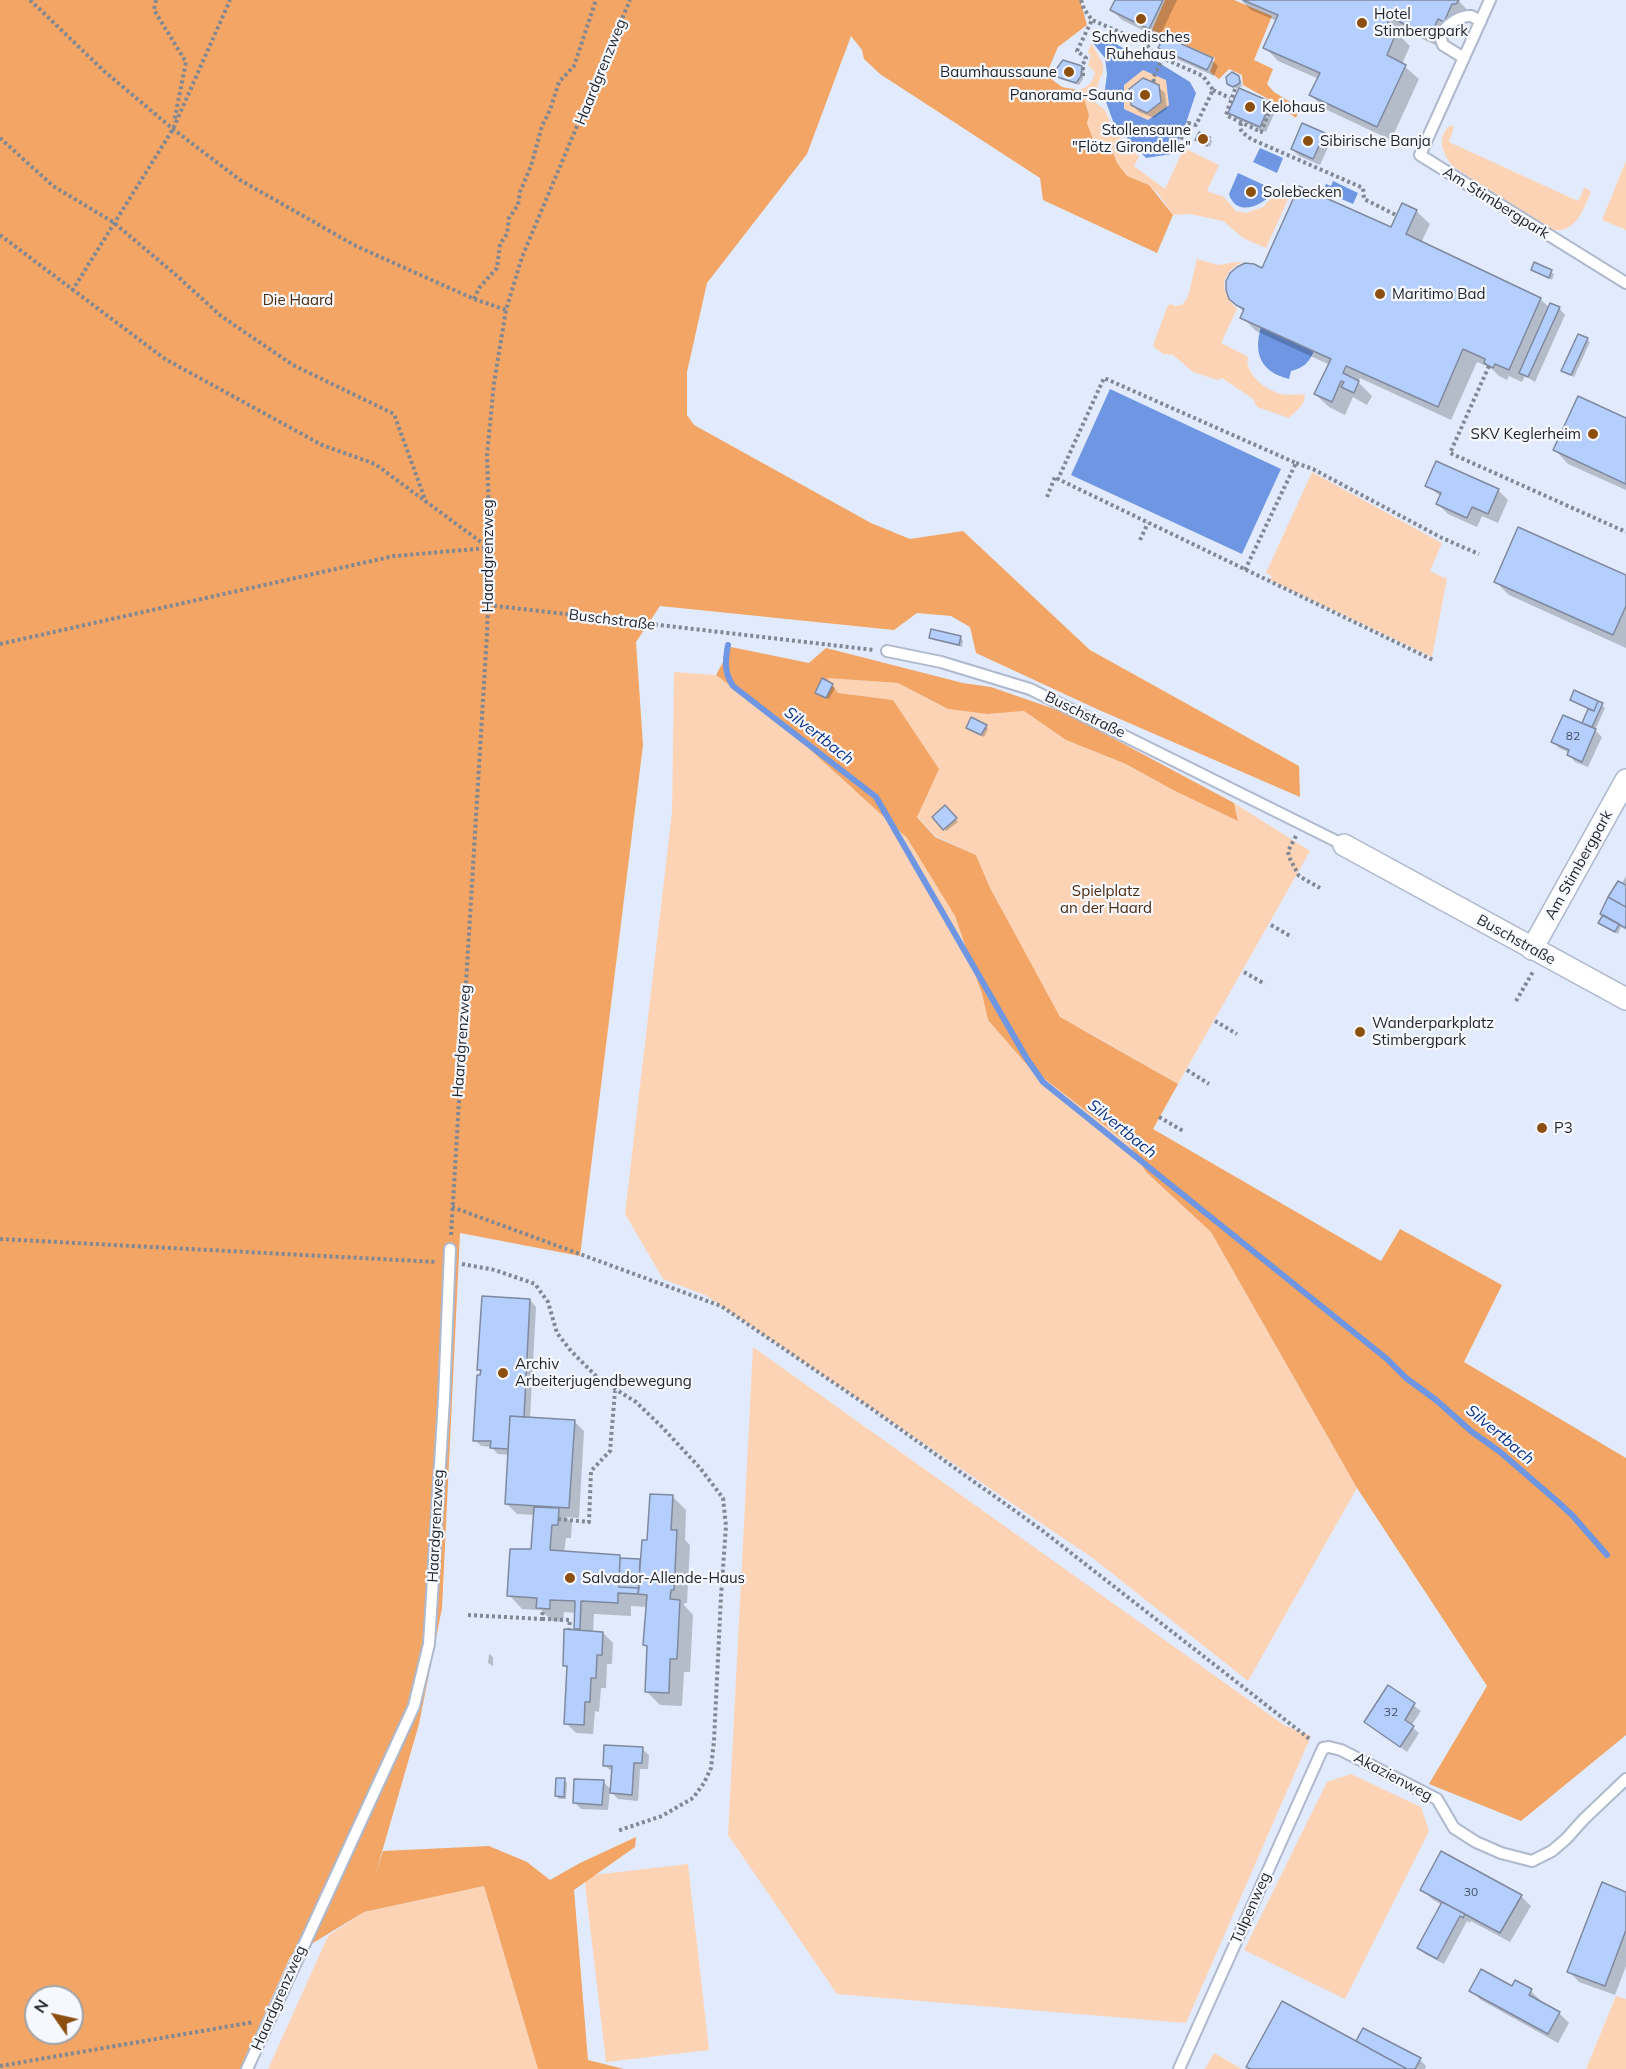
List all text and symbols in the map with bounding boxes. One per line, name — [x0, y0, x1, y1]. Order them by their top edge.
place label: Hotel Stimbergpark — [1374, 5, 1468, 40]
marker: Schwedisches Ruhehaus — [1134, 12, 1148, 26]
street label: Haardgrenzweg — [571, 16, 631, 128]
marker: Hotel Stimbergpark — [1355, 16, 1369, 30]
place label: Schwedisches Ruhehaus — [1092, 28, 1190, 63]
place label: Baumhaussaune — [940, 63, 1057, 81]
marker: Baumhaussaune — [1062, 65, 1076, 79]
place label: Panorama-Sauna — [1010, 86, 1133, 104]
marker: Panorama-Sauna — [1138, 88, 1152, 102]
place label: Kelohaus — [1262, 98, 1326, 116]
marker: Kelohaus — [1243, 100, 1257, 114]
place label: Stollensaune "Flötz Girondelle" — [1072, 121, 1191, 156]
marker: Stollensaune "Flötz Girondelle" — [1196, 132, 1210, 146]
place label: Sibirische Banja — [1320, 132, 1431, 150]
marker: Sibirische Banja — [1301, 134, 1315, 148]
street label: Am Stimbergpark — [1439, 163, 1553, 243]
place label: Solebecken — [1263, 183, 1342, 201]
marker: Solebecken — [1244, 185, 1258, 199]
place label: Maritimo Bad — [1392, 285, 1486, 303]
marker: Maritimo Bad — [1373, 287, 1387, 301]
park label: Die Haard — [263, 291, 333, 309]
place label: SKV Keglerheim — [1471, 425, 1581, 443]
marker: SKV Keglerheim — [1586, 427, 1600, 441]
street label: Haardgrenzweg — [479, 499, 497, 613]
street label: Buschstraße — [568, 606, 656, 634]
street label: Buschstraße — [1042, 688, 1128, 742]
water label: Silvertbach — [780, 703, 858, 769]
house number: 82 — [1566, 729, 1580, 743]
street label: Am Stimbergpark — [1542, 807, 1616, 923]
park label: Spielplatz an der Haard — [1060, 882, 1152, 917]
street label: Buschstraße — [1474, 911, 1558, 969]
street label: Haardgrenzweg — [449, 984, 475, 1098]
place label: Wanderparkplatz Stimbergpark — [1372, 1014, 1494, 1049]
marker: Wanderparkplatz Stimbergpark — [1353, 1025, 1367, 1039]
water label: Silvertbach — [1084, 1095, 1160, 1163]
place label: P3 — [1554, 1119, 1573, 1137]
marker: P3 — [1535, 1121, 1549, 1135]
place label: Archiv Arbeiterjugendbewegung — [515, 1355, 692, 1390]
marker: Archiv Arbeiterjugendbewegung — [496, 1366, 510, 1380]
water label: Silvertbach — [1462, 1401, 1538, 1469]
street label: Haardgrenzweg — [424, 1469, 448, 1583]
place label: Salvador-Allende-Haus — [582, 1569, 745, 1587]
marker: Salvador-Allende-Haus — [563, 1571, 577, 1585]
house number: 32 — [1384, 1705, 1398, 1719]
street label: Akazienweg — [1351, 1749, 1435, 1805]
street label: Tulpenweg — [1227, 1870, 1275, 1946]
house number: 30 — [1464, 1885, 1478, 1899]
street label: Haardgrenzweg — [248, 1943, 310, 2053]
north arrow — [24, 1985, 84, 2045]
text: N — [29, 1995, 52, 2017]

